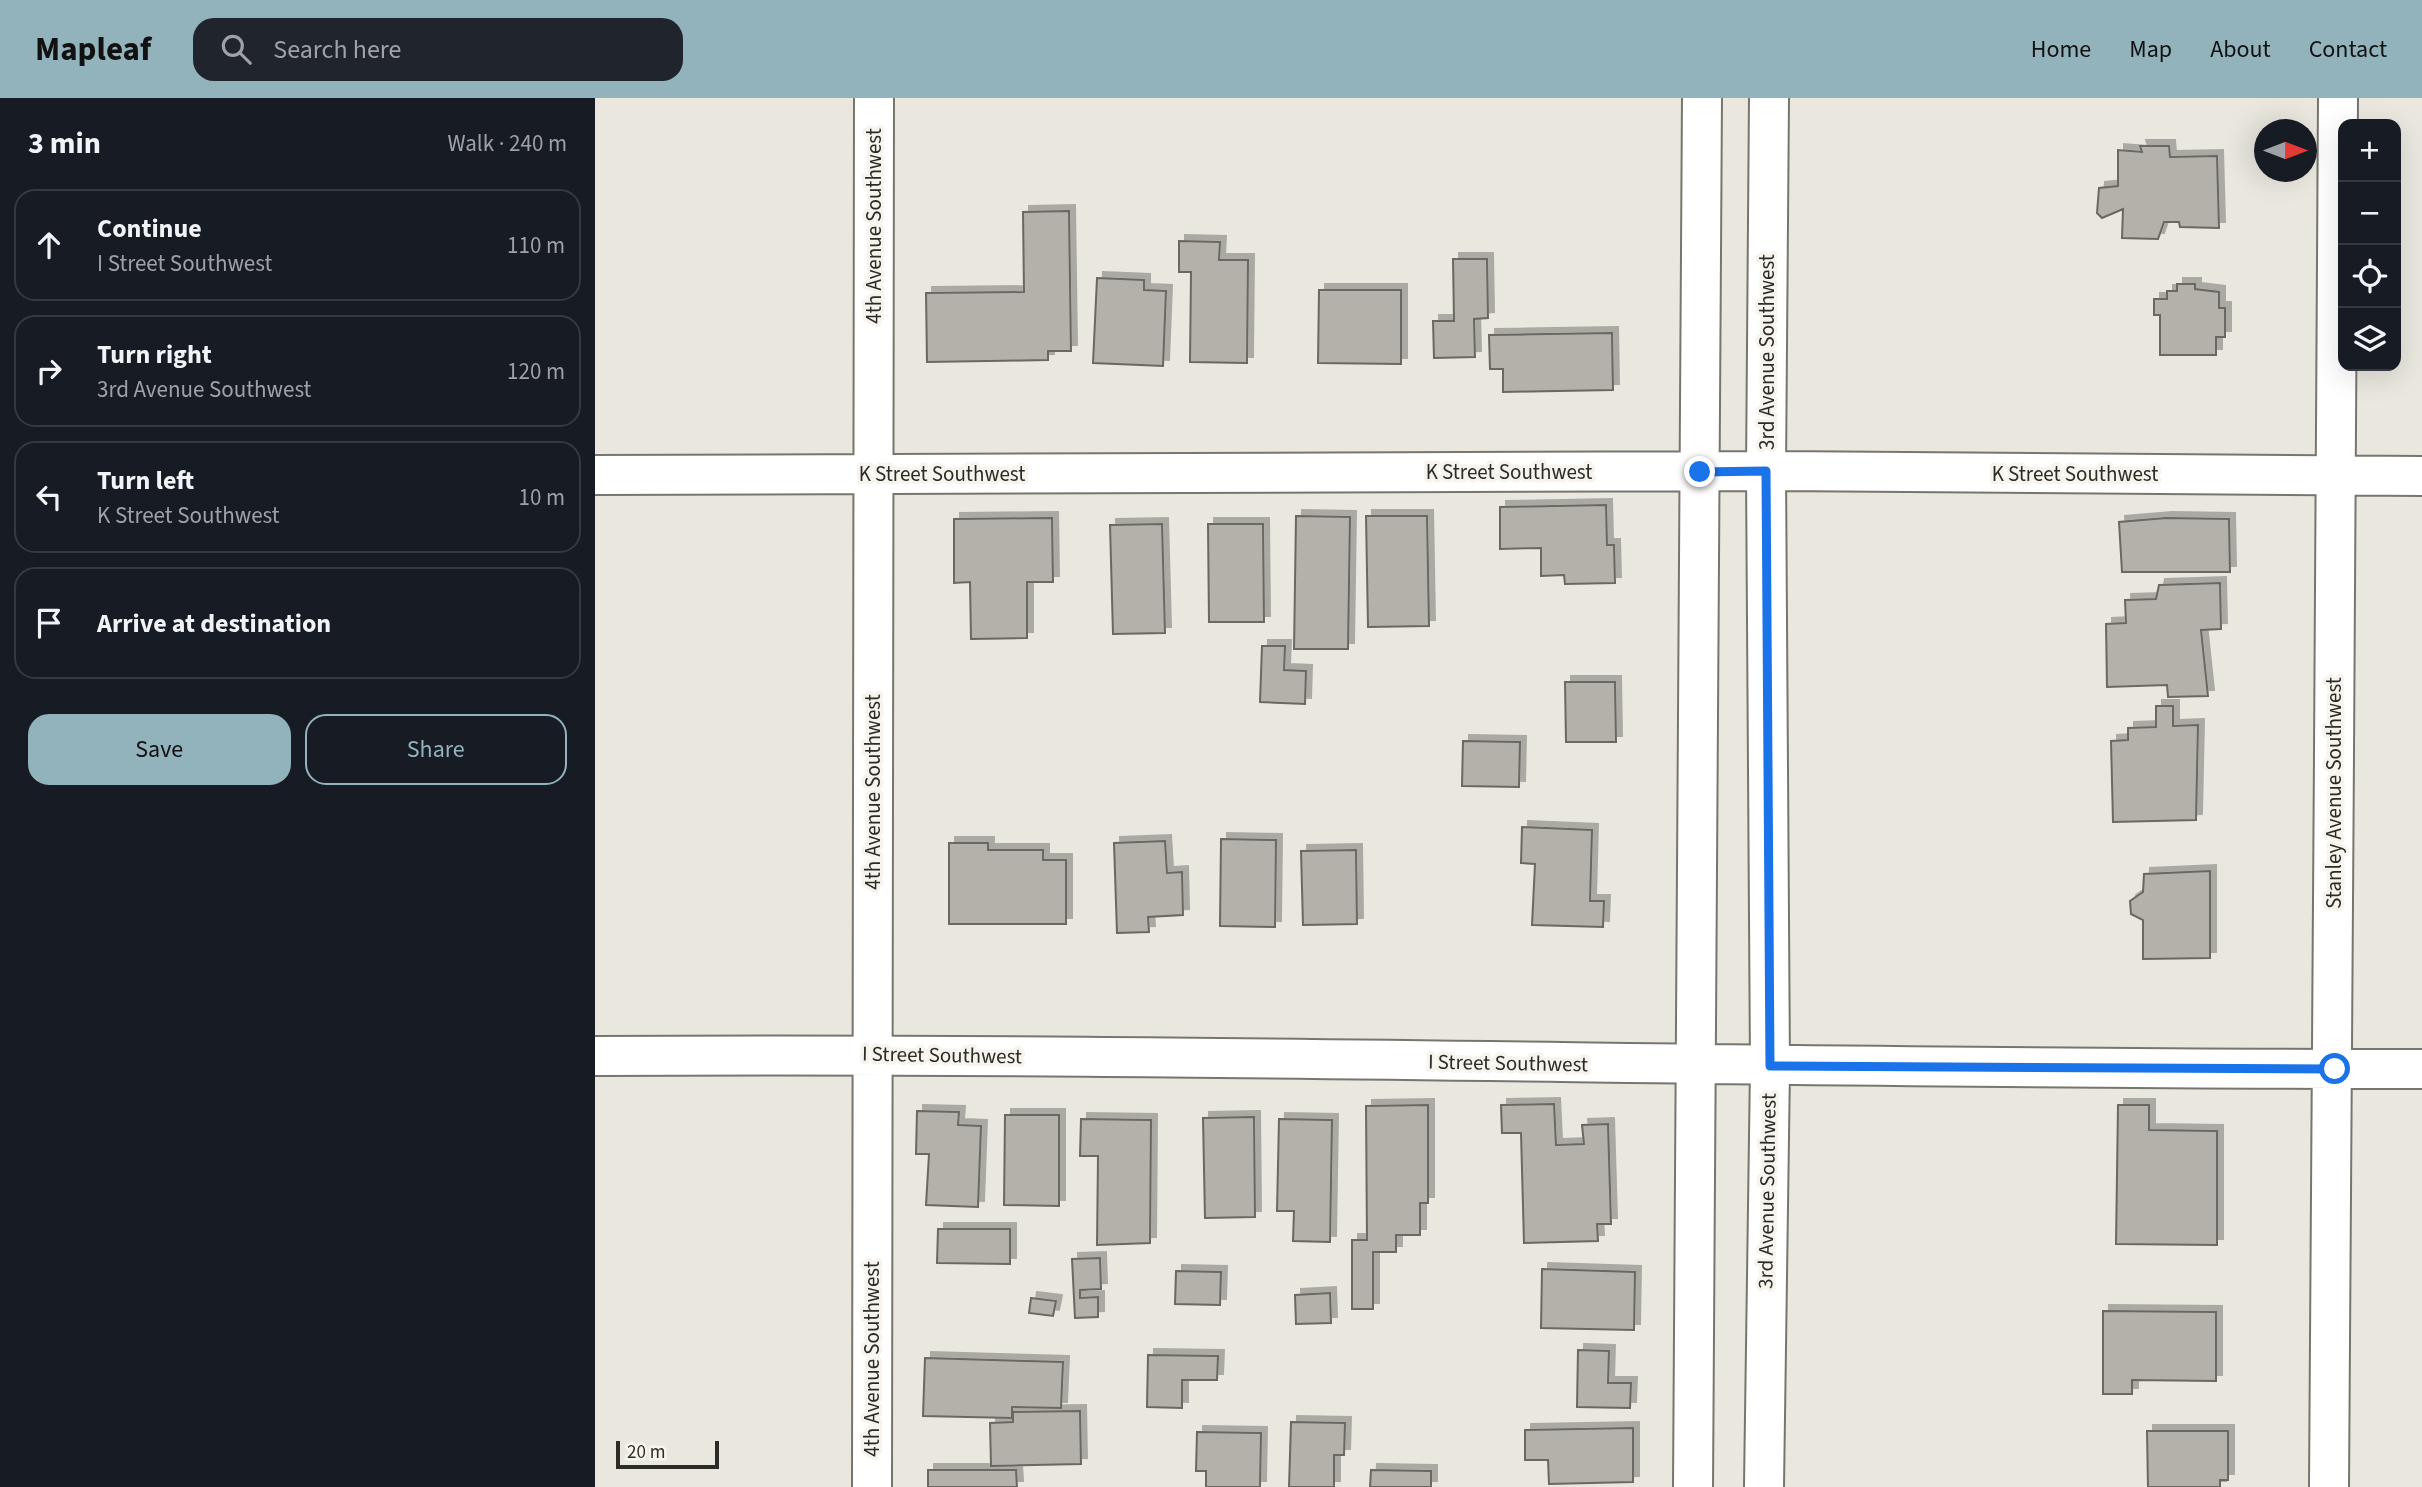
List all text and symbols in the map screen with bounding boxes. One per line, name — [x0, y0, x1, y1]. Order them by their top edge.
search box — [193, 18, 683, 81]
text: Mapleaf — [35, 26, 151, 73]
icon: search — [217, 30, 255, 68]
text: Search here — [273, 31, 401, 68]
text: Home — [2031, 32, 2091, 67]
text: Map — [2129, 32, 2172, 67]
text: About — [2210, 32, 2271, 67]
text: Contact — [2309, 32, 2387, 67]
north arrow — [2254, 119, 2317, 182]
map controls — [2338, 119, 2401, 371]
button: + — [2338, 119, 2401, 182]
text: 3 min — [28, 122, 101, 165]
text: Walk · 240 m — [448, 127, 567, 160]
street label: 4th Avenue Southwest — [859, 128, 889, 324]
button: − — [2338, 182, 2401, 245]
text: Continue — [97, 210, 202, 247]
icon: ahead — [30, 226, 68, 264]
text: 110 m — [507, 229, 565, 262]
button: locate — [2338, 245, 2401, 308]
text: I Street Southwest — [97, 247, 272, 280]
street label: 3rd Avenue Southwest — [1752, 254, 1782, 450]
button: layers — [2338, 308, 2401, 371]
text: Turn right — [97, 336, 212, 373]
icon: right — [30, 352, 68, 390]
text: 120 m — [507, 355, 565, 388]
text: 3rd Avenue Southwest — [97, 373, 311, 406]
route end — [1684, 456, 1715, 487]
street label: K Street Southwest — [1426, 457, 1592, 487]
street label: K Street Southwest — [859, 459, 1025, 489]
street label: K Street Southwest — [1992, 459, 2158, 489]
text: Turn left — [97, 462, 194, 499]
icon: left — [30, 478, 68, 516]
text: 10 m — [518, 481, 565, 514]
text: K Street Southwest — [97, 499, 280, 532]
icon: arrive — [30, 604, 68, 642]
text: Arrive at destination — [97, 605, 331, 642]
street label: Stanley Avenue Southwest — [2319, 677, 2349, 909]
street label: 4th Avenue Southwest — [858, 694, 888, 890]
button: Save — [28, 714, 291, 785]
button: Share — [305, 714, 567, 785]
street label: I Street Southwest — [862, 1039, 1022, 1071]
street label: I Street Southwest — [1428, 1047, 1588, 1079]
route start — [2319, 1053, 2350, 1084]
street label: 3rd Avenue Southwest — [1750, 1093, 1784, 1289]
street label: 4th Avenue Southwest — [857, 1261, 887, 1457]
scale bar — [616, 1438, 719, 1470]
text: 20 m — [627, 1439, 665, 1466]

